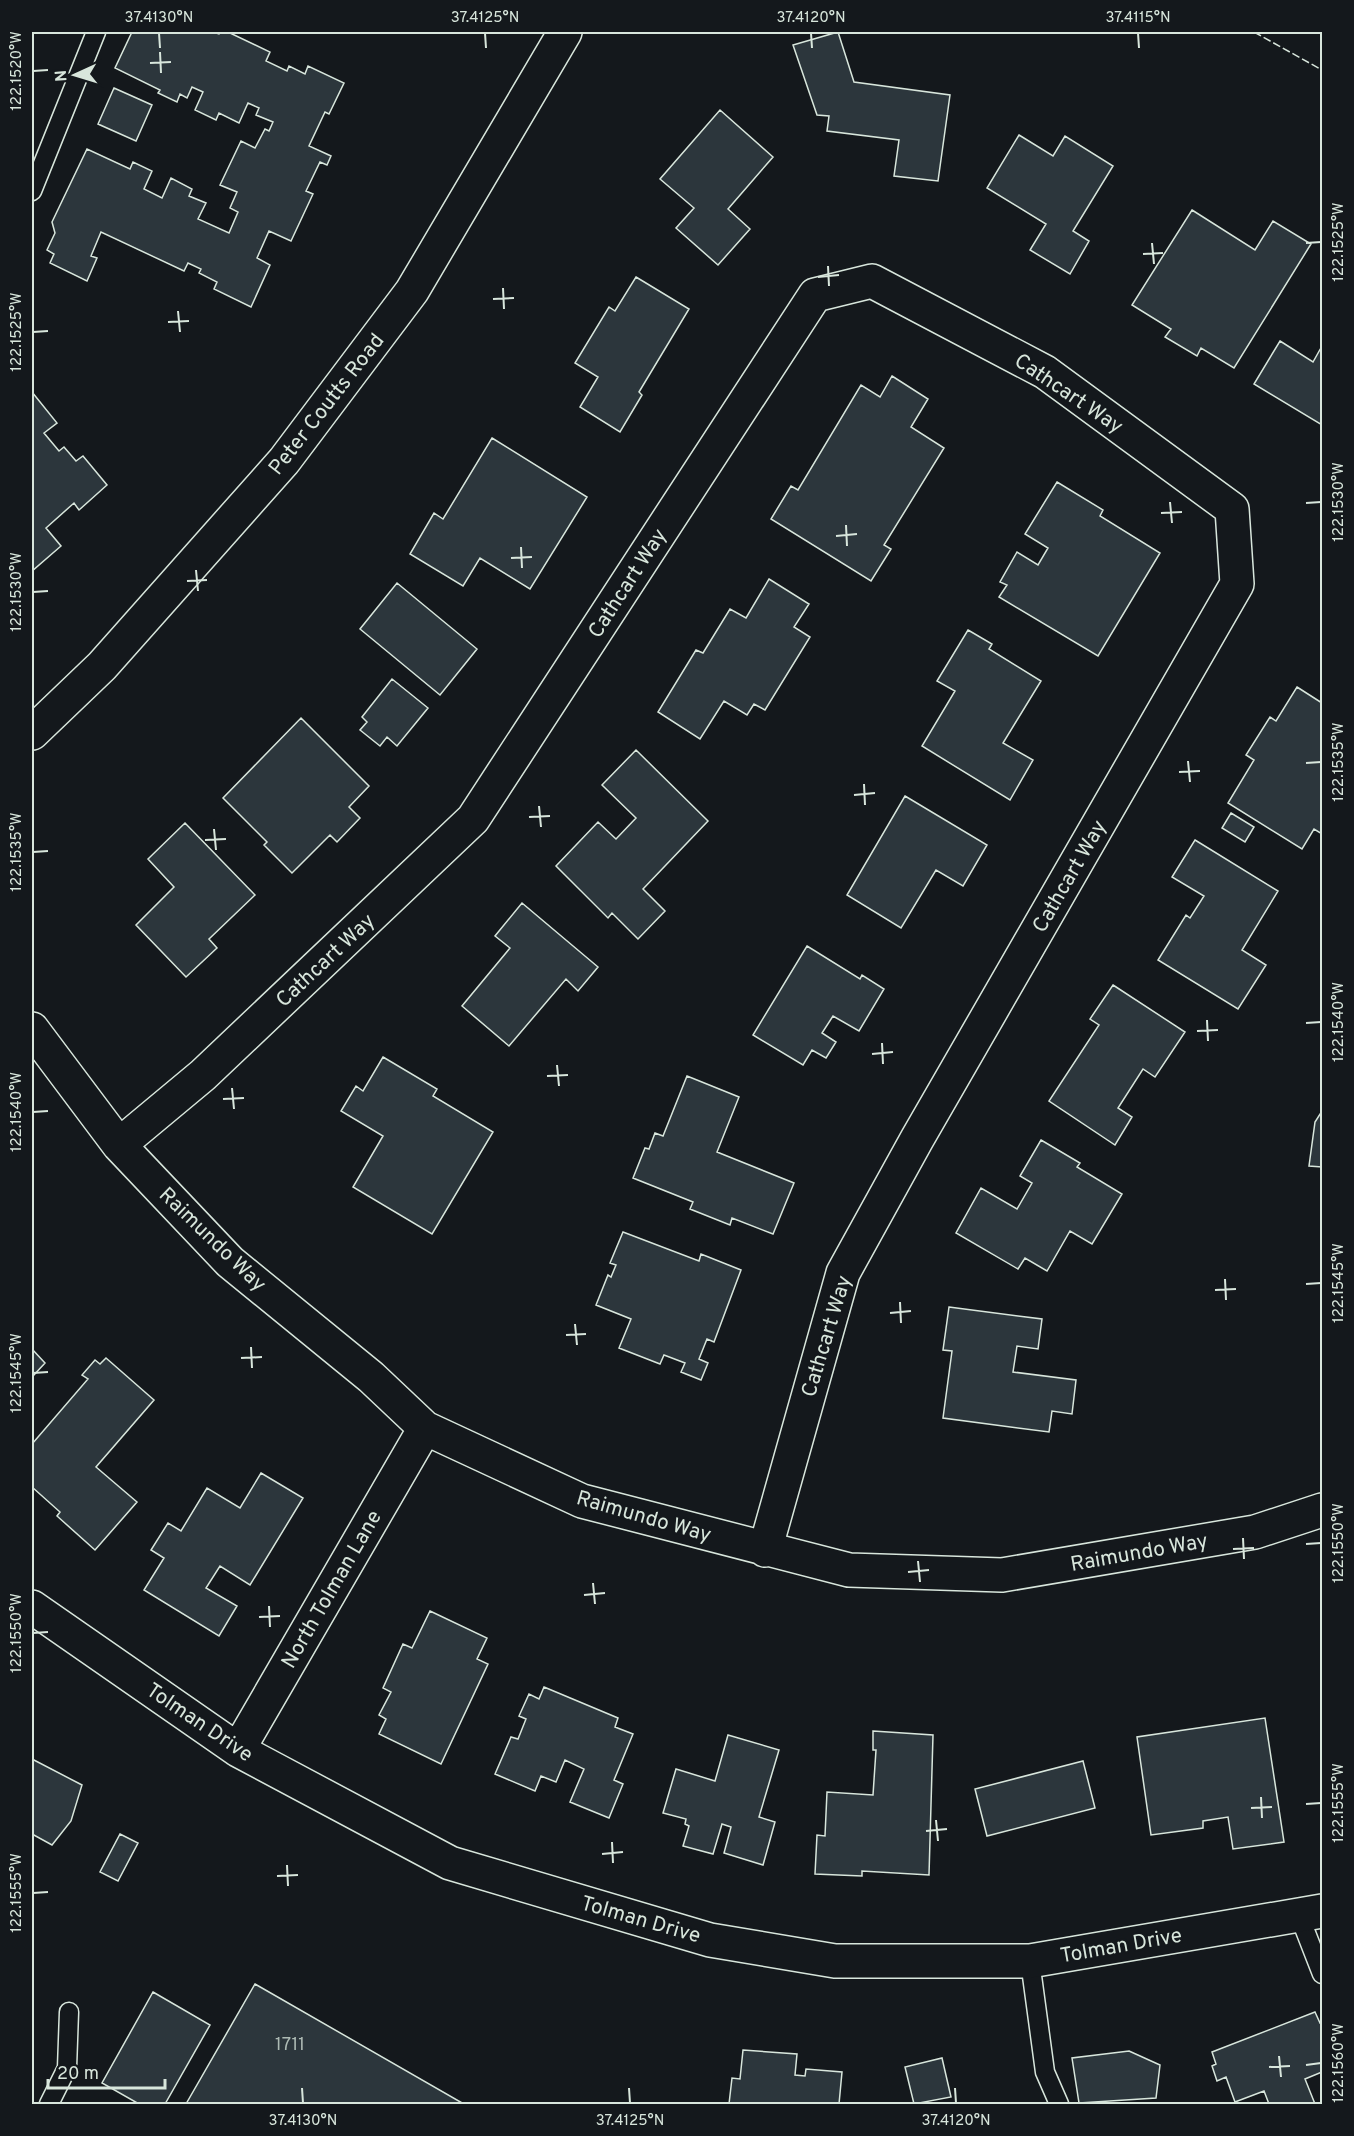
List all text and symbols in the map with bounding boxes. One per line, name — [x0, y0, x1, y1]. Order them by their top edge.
text: 37.4130°N — [125, 9, 193, 28]
text: 37.4125°N — [451, 9, 519, 28]
text: 37.4120°N — [776, 9, 846, 28]
text: 37.4115°N — [1105, 9, 1171, 28]
text: 122.1520°W — [8, 31, 27, 111]
north arrow — [45, 45, 105, 105]
text: N — [52, 69, 72, 82]
text: 122.1525°W — [1330, 202, 1349, 282]
text: 122.1525°W — [8, 292, 27, 372]
street label: Peter Coutts Road — [263, 329, 391, 481]
street label: Cathcart Way — [1008, 348, 1128, 441]
text: 122.1530°W — [1330, 462, 1349, 542]
street label: Cathcart Way — [583, 524, 674, 644]
text: 122.1530°W — [8, 552, 27, 632]
text: 122.1535°W — [1330, 722, 1349, 802]
text: 122.1535°W — [8, 812, 27, 892]
street label: Cathcart Way — [1027, 816, 1113, 938]
street label: Cathcart Way — [271, 908, 381, 1014]
text: 122.1540°W — [1330, 982, 1349, 1062]
text: 122.1540°W — [8, 1072, 27, 1152]
street label: Raimundo Way — [152, 1182, 271, 1298]
text: 122.1545°W — [1330, 1243, 1349, 1323]
street label: Cathcart Way — [796, 1272, 859, 1401]
text: 122.1545°W — [8, 1333, 27, 1413]
street label: Raimundo Way — [573, 1485, 714, 1550]
text: 122.1550°W — [1330, 1503, 1349, 1583]
street label: North Tolman Lane — [276, 1506, 389, 1674]
street label: Raimundo Way — [1068, 1528, 1210, 1579]
text: 122.1550°W — [8, 1593, 27, 1673]
street label: Tolman Drive — [141, 1678, 258, 1769]
text: 122.1555°W — [1330, 1763, 1349, 1843]
text: 122.1555°W — [8, 1853, 27, 1933]
street label: Tolman Drive — [578, 1890, 704, 1950]
street label: Tolman Drive — [1058, 1922, 1184, 1970]
text: 122.1560°W — [1330, 2023, 1349, 2103]
house number: 1711 — [275, 2034, 305, 2057]
scale bar — [48, 2052, 165, 2090]
text: 20 m — [57, 2063, 99, 2086]
text: 37.4130°N — [269, 2112, 337, 2131]
text: 37.4125°N — [596, 2112, 664, 2131]
text: 37.4120°N — [921, 2112, 991, 2131]

